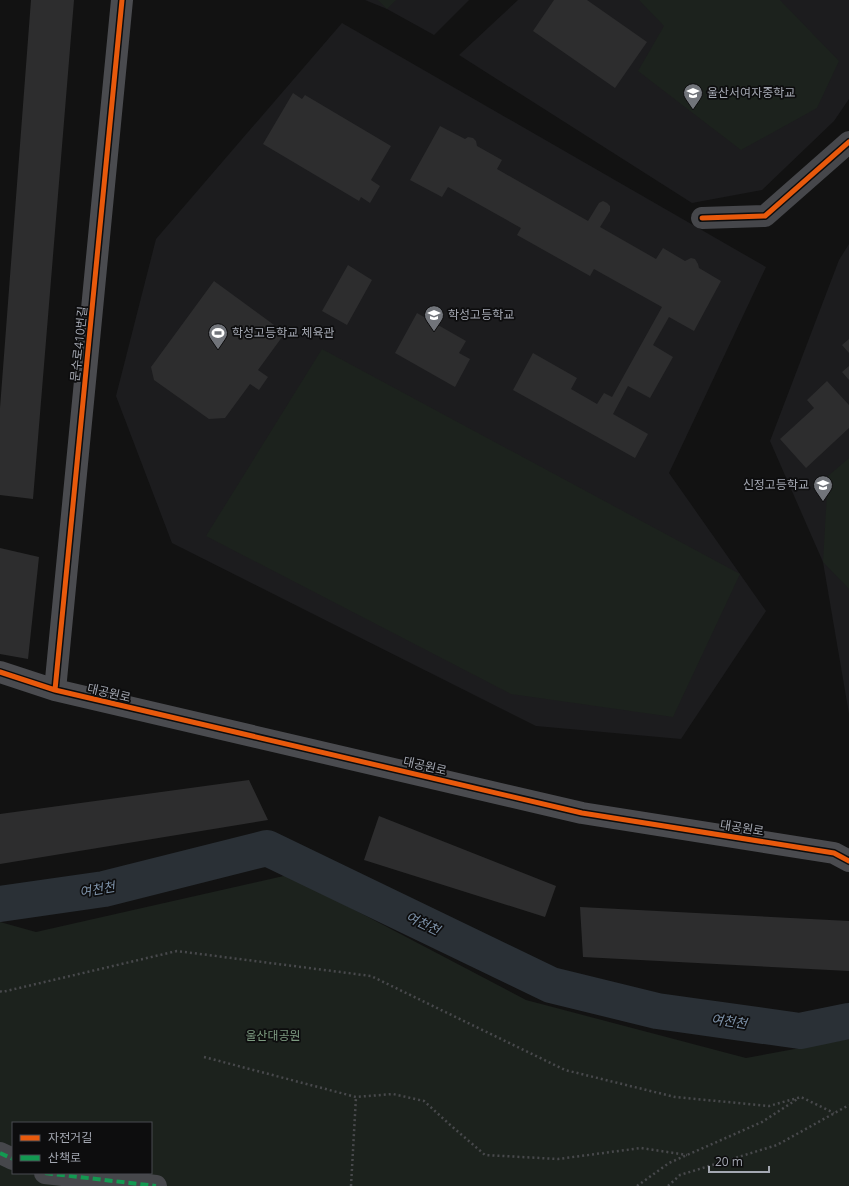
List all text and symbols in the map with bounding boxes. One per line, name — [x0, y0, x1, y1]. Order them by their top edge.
school or university icon: 울산서여자중학교 — [682, 82, 704, 110]
place label: 울산서여자중학교 — [707, 84, 795, 101]
school or university icon: 학성고등학교 — [423, 304, 445, 332]
street label: 문수로410번길 — [66, 305, 91, 383]
place label: 학성고등학교 — [448, 306, 514, 323]
sports icon: 학성고등학교 체육관 — [207, 322, 229, 350]
place label: 학성고등학교 체육관 — [232, 324, 334, 341]
school or university icon: 신정고등학교 — [812, 474, 834, 502]
place label: 신정고등학교 — [743, 476, 809, 493]
street label: 대공원로 — [86, 679, 133, 706]
street label: 대공원로 — [402, 752, 449, 779]
street label: 대공원로 — [719, 816, 765, 839]
water label: 여천천 — [78, 877, 117, 901]
water label: 여천천 — [403, 907, 444, 939]
water label: 여천천 — [710, 1010, 749, 1033]
park label: 울산대공원 — [245, 1027, 301, 1044]
legend — [12, 1122, 152, 1174]
text: 자전거길 — [48, 1129, 92, 1146]
scale bar — [709, 1148, 769, 1174]
text: 산책로 — [48, 1149, 81, 1166]
text: 20 m — [715, 1153, 743, 1170]

